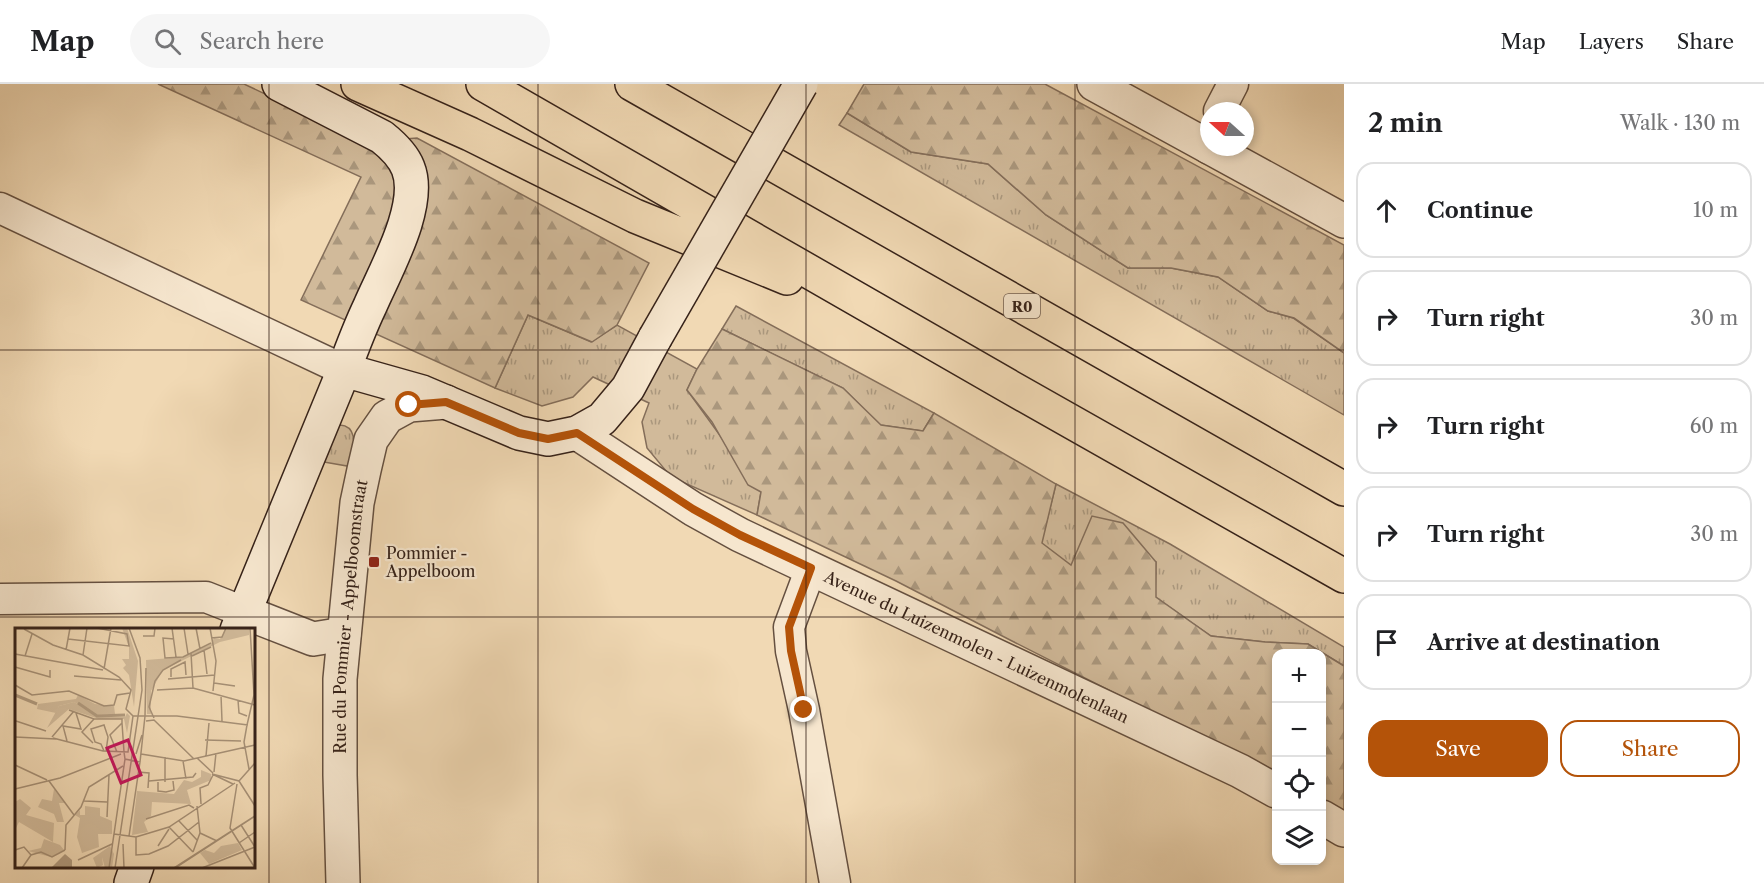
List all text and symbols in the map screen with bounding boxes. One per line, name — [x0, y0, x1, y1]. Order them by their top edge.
search box — [130, 14, 550, 68]
text: Map — [30, 24, 94, 58]
icon: search — [151, 25, 184, 58]
text: Search here — [199, 28, 324, 55]
text: Map — [1501, 29, 1546, 54]
text: Layers — [1579, 29, 1644, 54]
text: Share — [1677, 29, 1734, 54]
north arrow — [1200, 102, 1254, 156]
text: 2 min — [1368, 107, 1443, 139]
text: Walk · 130 m — [1620, 111, 1740, 135]
icon: ahead — [1370, 194, 1403, 227]
text: Continue — [1427, 197, 1533, 224]
text: 10 m — [1693, 198, 1738, 222]
road number: R0 — [1004, 294, 1040, 318]
icon: right — [1370, 302, 1403, 335]
text: Turn right — [1427, 305, 1545, 332]
text: 30 m — [1690, 306, 1738, 330]
route start — [395, 391, 421, 417]
icon: right — [1370, 410, 1403, 443]
text: Turn right — [1427, 413, 1545, 440]
text: 60 m — [1690, 414, 1738, 438]
street label: Rue du Pommier - Appelboomstraat — [330, 477, 372, 754]
icon: right — [1370, 518, 1403, 551]
text: Turn right — [1427, 521, 1545, 548]
text: 30 m — [1690, 522, 1738, 546]
place label: Pommier - Appelboom — [385, 543, 476, 581]
marker: Pommier - Appelboom — [367, 555, 381, 569]
street label: Avenue du Luizenmolen - Luizenmolenlaan — [820, 566, 1132, 727]
icon: arrive — [1370, 626, 1403, 659]
inset map — [15, 628, 255, 868]
text: Arrive at destination — [1427, 629, 1660, 656]
map controls — [1272, 649, 1326, 865]
button: + — [1272, 649, 1326, 703]
route end — [790, 696, 816, 722]
button: − — [1272, 703, 1326, 757]
button: Save — [1368, 720, 1548, 777]
button: Share — [1560, 720, 1740, 777]
button: locate — [1272, 757, 1326, 811]
button: layers — [1272, 811, 1326, 865]

